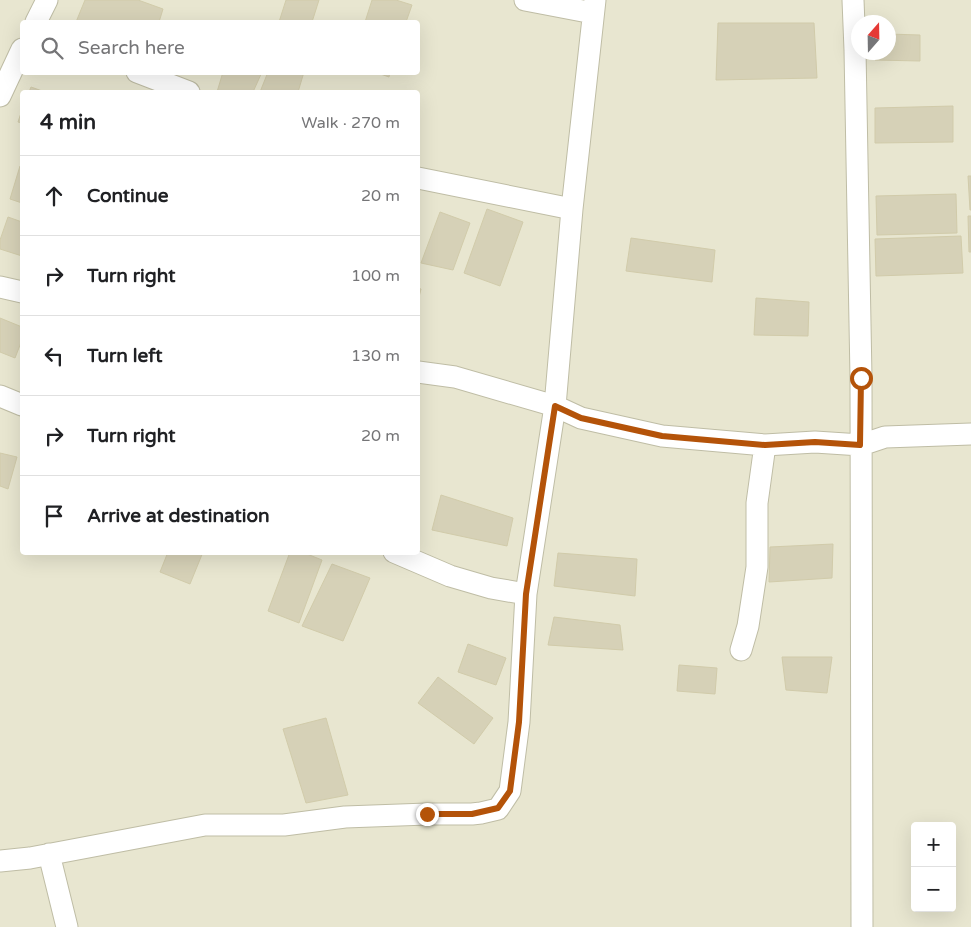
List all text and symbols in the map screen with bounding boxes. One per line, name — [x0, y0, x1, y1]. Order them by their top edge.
north arrow — [851, 15, 896, 60]
search box — [20, 20, 420, 75]
icon: search — [38, 34, 66, 62]
text: Search here — [78, 37, 185, 59]
text: 4 min — [40, 110, 96, 135]
text: Walk · 270 m — [301, 113, 400, 133]
icon: ahead — [40, 182, 68, 210]
text: Continue — [87, 185, 169, 207]
text: 20 m — [361, 186, 400, 206]
icon: right — [40, 262, 68, 290]
text: Turn right — [87, 265, 175, 287]
text: 100 m — [351, 266, 400, 286]
icon: left — [40, 342, 68, 370]
text: Turn left — [87, 345, 163, 367]
text: 130 m — [351, 346, 400, 366]
route start — [850, 367, 873, 390]
icon: right — [40, 422, 68, 450]
text: Turn right — [87, 425, 175, 447]
text: 20 m — [361, 426, 400, 446]
icon: arrive — [40, 502, 68, 530]
text: Arrive at destination — [87, 505, 270, 527]
route end — [416, 803, 439, 826]
map controls — [911, 822, 956, 912]
button: + — [911, 822, 956, 867]
button: − — [911, 867, 956, 912]

